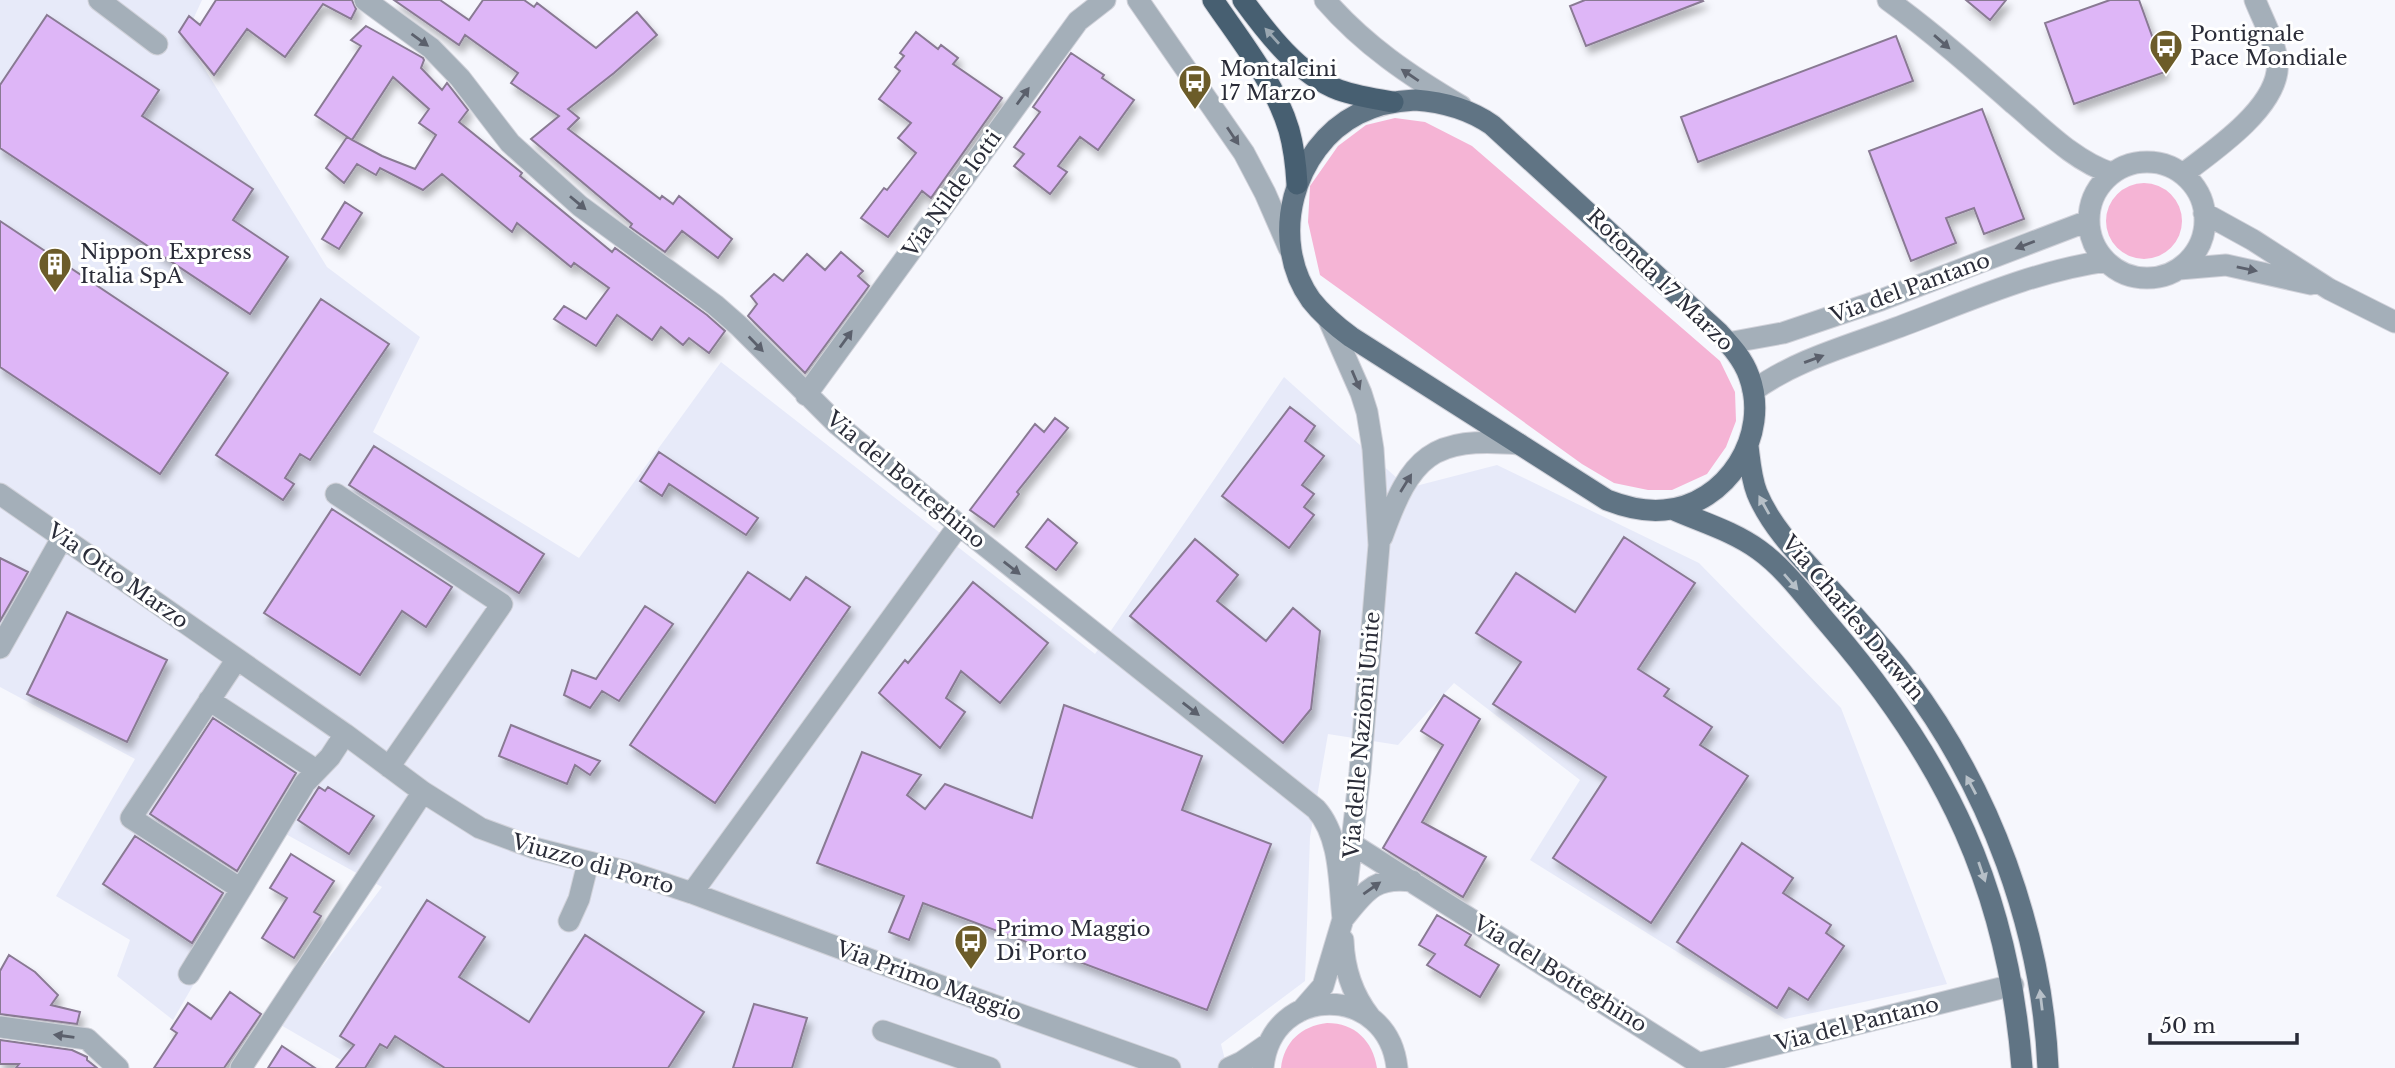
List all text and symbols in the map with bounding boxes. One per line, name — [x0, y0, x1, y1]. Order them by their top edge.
place label: Pontignale Pace Mondiale — [2190, 21, 2347, 71]
one-way arrow — [1264, 27, 1280, 45]
bus stop icon: Pontignale Pace Mondiale — [2147, 27, 2185, 76]
one-way arrow — [411, 33, 429, 48]
one-way arrow — [1933, 34, 1951, 50]
place label: Montalcini 17 Marzo — [1220, 56, 1337, 106]
bus stop icon: Montalcini 17 Marzo — [1176, 62, 1214, 111]
one-way arrow — [1401, 69, 1420, 82]
one-way arrow — [1016, 87, 1030, 105]
street label: Via Nilde Iotti — [897, 125, 1007, 263]
one-way arrow — [1226, 127, 1239, 146]
one-way arrow — [569, 195, 587, 211]
street label: Rotonda 17 Marzo — [1581, 203, 1739, 357]
place label: Nippon Express Italia SpA — [80, 239, 252, 289]
one-way arrow — [2014, 240, 2035, 251]
building icon: Nippon Express Italia SpA — [36, 245, 74, 294]
street label: Via del Pantano — [1826, 247, 1993, 329]
one-way arrow — [2236, 263, 2258, 274]
one-way arrow — [839, 330, 853, 348]
one-way arrow — [748, 335, 765, 352]
one-way arrow — [1803, 354, 1824, 365]
one-way arrow — [1350, 370, 1362, 390]
street label: Via del Botteghino — [820, 405, 991, 554]
one-way arrow — [1399, 473, 1412, 492]
one-way arrow — [1758, 495, 1770, 514]
street label: Via Otto Marzo — [42, 517, 194, 634]
street label: Via Charles Darwin — [1776, 529, 1930, 706]
one-way arrow — [1003, 560, 1021, 575]
one-way arrow — [1783, 573, 1798, 590]
street label: Via delle Nazioni Unite — [1338, 610, 1386, 861]
one-way arrow — [1182, 701, 1199, 716]
one-way arrow — [1966, 775, 1977, 795]
street label: Viuzzo di Porto — [508, 828, 677, 900]
one-way arrow — [1977, 862, 1988, 883]
one-way arrow — [1363, 881, 1381, 895]
street label: Via del Botteghino — [1467, 909, 1652, 1038]
place label: Primo Maggio Di Porto — [996, 916, 1150, 966]
bus stop icon: Primo Maggio Di Porto — [952, 922, 990, 971]
street label: Via Primo Maggio — [832, 935, 1025, 1027]
one-way arrow — [2035, 989, 2046, 1011]
street label: Via del Pantano — [1771, 991, 1942, 1057]
scale bar — [2150, 1002, 2297, 1046]
text: 50 m — [2160, 1013, 2216, 1039]
one-way arrow — [53, 1031, 75, 1042]

